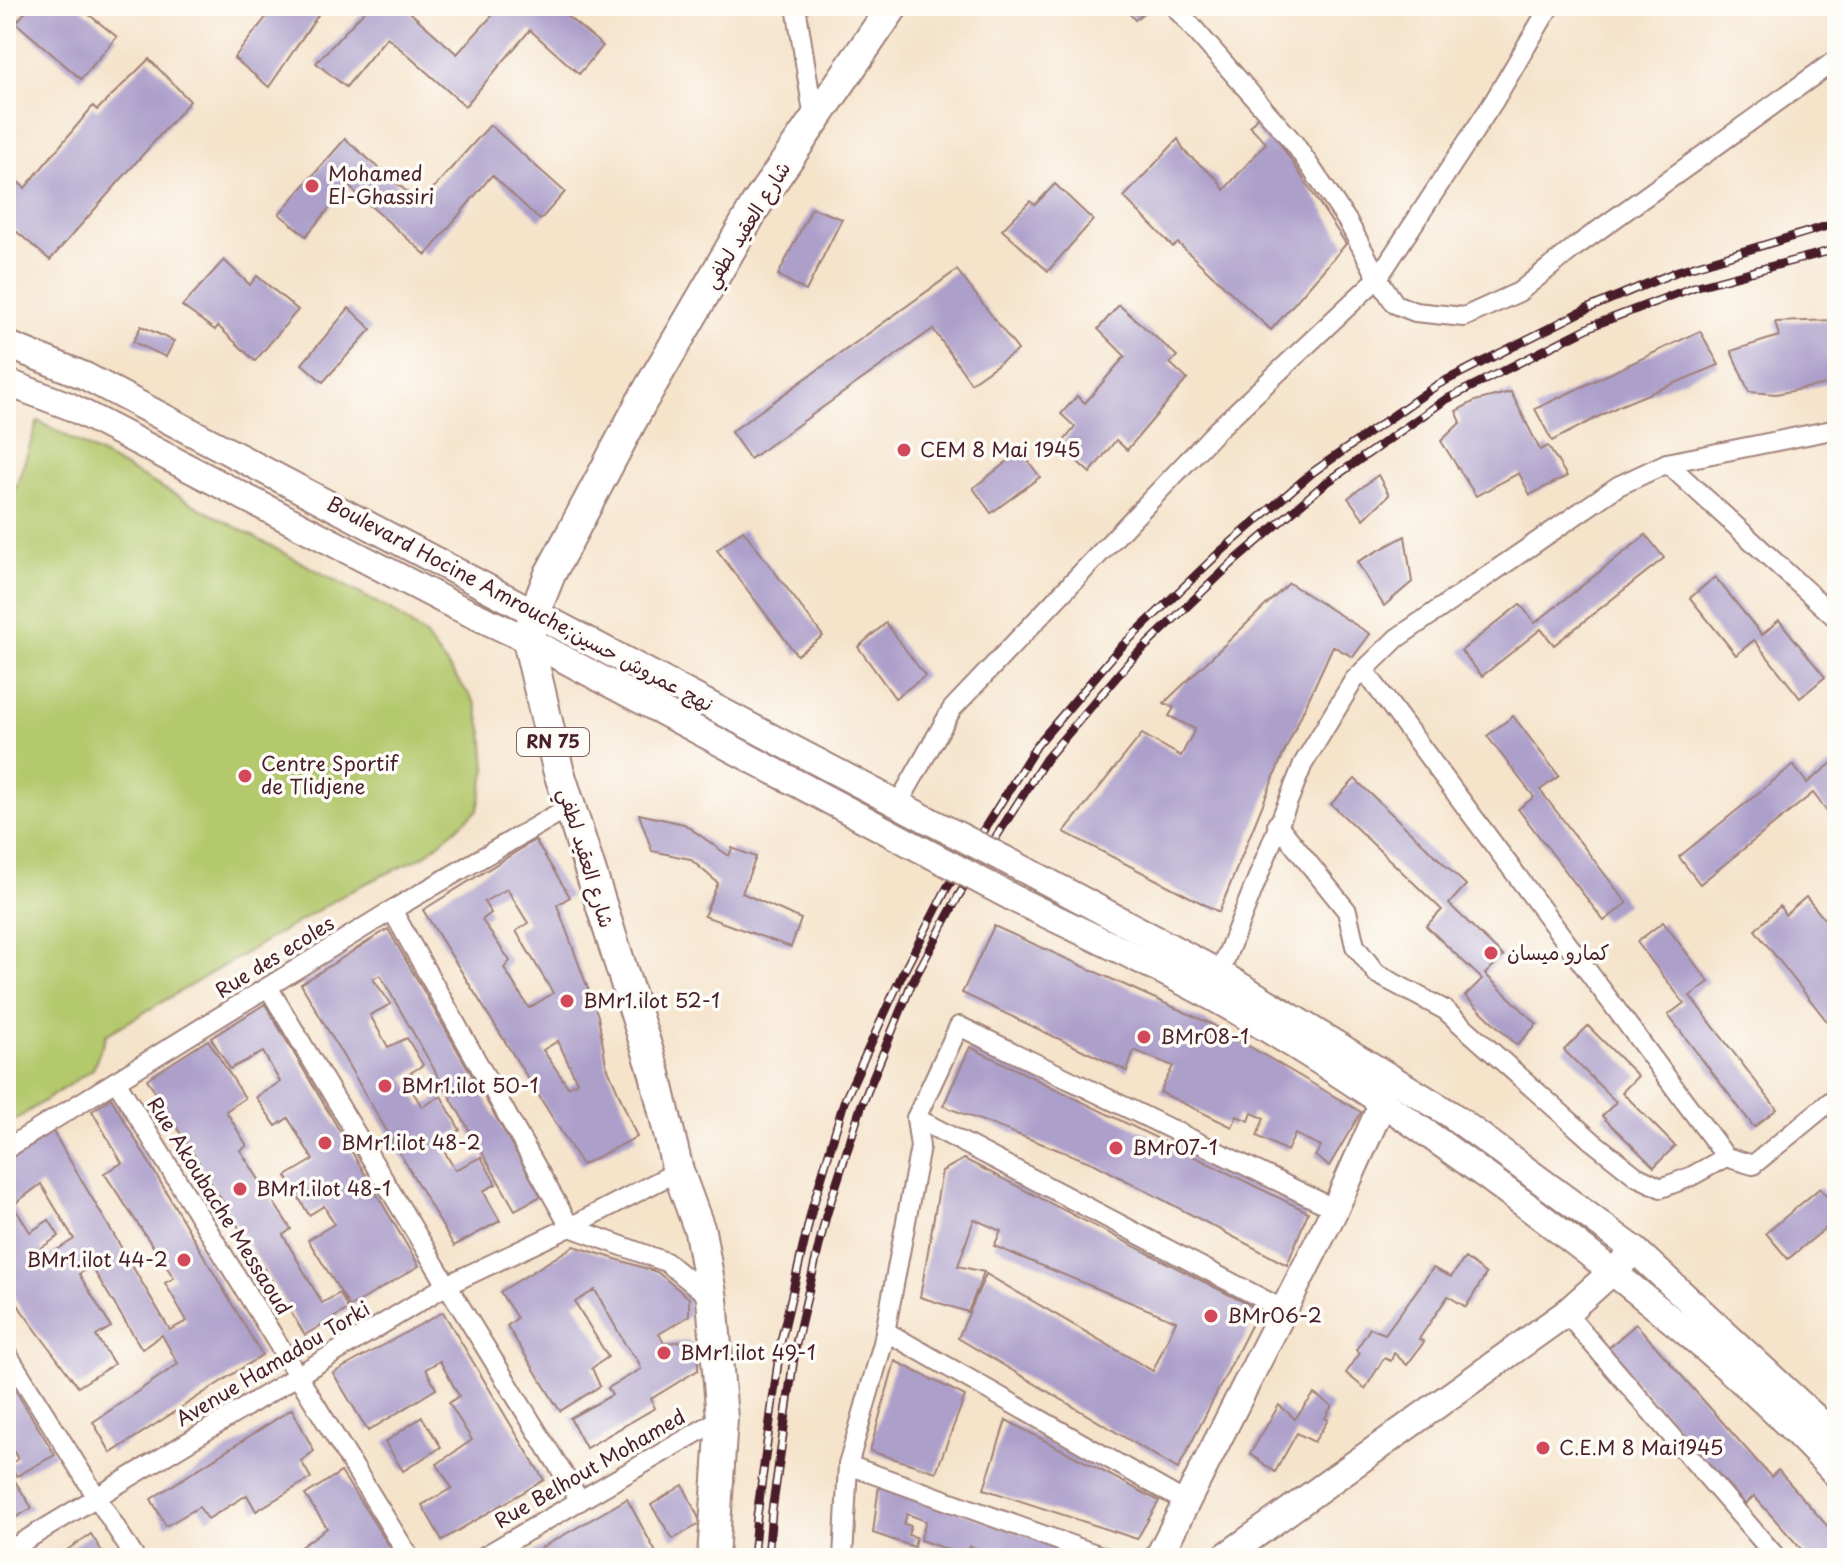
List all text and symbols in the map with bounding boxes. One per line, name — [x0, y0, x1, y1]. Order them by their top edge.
street label: شارع العقيد لطفي — [695, 155, 801, 296]
place label: Mohamed El-Ghassiri — [328, 158, 434, 211]
marker: Mohamed El-Ghassiri — [303, 177, 321, 195]
place label: CEM 8 Mai 1945 — [920, 434, 1081, 464]
marker: CEM 8 Mai 1945 — [895, 441, 913, 459]
street label: Boulevard Hocine Amrouche;نهج عمروش حسين — [322, 488, 719, 718]
road number: RN 75 — [517, 728, 589, 756]
place label: Centre Sportif de Tlidjene — [261, 748, 400, 801]
marker: Centre Sportif de Tlidjene — [236, 767, 254, 785]
street label: شارع العقيد لطفي — [548, 784, 622, 932]
street label: Rue des ecoles — [209, 908, 340, 1005]
place label: كمارو ميسان — [1507, 937, 1610, 967]
marker: كمارو ميسان — [1482, 944, 1500, 962]
place label: BMr1.ilot 52-1 — [583, 985, 720, 1015]
marker: BMr1.ilot 52-1 — [558, 992, 576, 1010]
place label: BMr08-1 — [1160, 1021, 1249, 1051]
marker: BMr08-1 — [1135, 1028, 1153, 1046]
place label: BMr1.ilot 50-1 — [401, 1070, 539, 1100]
marker: BMr1.ilot 50-1 — [376, 1077, 394, 1095]
street label: Rue Akoubache Messaoud — [140, 1091, 299, 1320]
place label: BMr1.ilot 48-2 — [341, 1127, 481, 1157]
place label: BMr07-1 — [1132, 1132, 1218, 1162]
marker: BMr1.ilot 48-2 — [316, 1134, 334, 1152]
marker: BMr07-1 — [1107, 1139, 1125, 1157]
place label: BMr1.ilot 48-1 — [256, 1173, 391, 1203]
marker: BMr1.ilot 48-1 — [231, 1180, 249, 1198]
place label: BMr1.ilot 44-2 — [27, 1244, 168, 1274]
marker: BMr1.ilot 44-2 — [175, 1251, 193, 1269]
street label: Avenue Hamadou Torki — [170, 1293, 375, 1433]
place label: BMr06-2 — [1227, 1300, 1322, 1330]
marker: BMr06-2 — [1202, 1307, 1220, 1325]
place label: BMr1.ilot 49-1 — [680, 1337, 816, 1367]
marker: BMr1.ilot 49-1 — [655, 1344, 673, 1362]
street label: Rue Belhout Mohamed — [489, 1401, 690, 1535]
place label: C.E.M 8 Mai1945 — [1559, 1432, 1724, 1462]
marker: C.E.M 8 Mai1945 — [1534, 1439, 1552, 1457]

